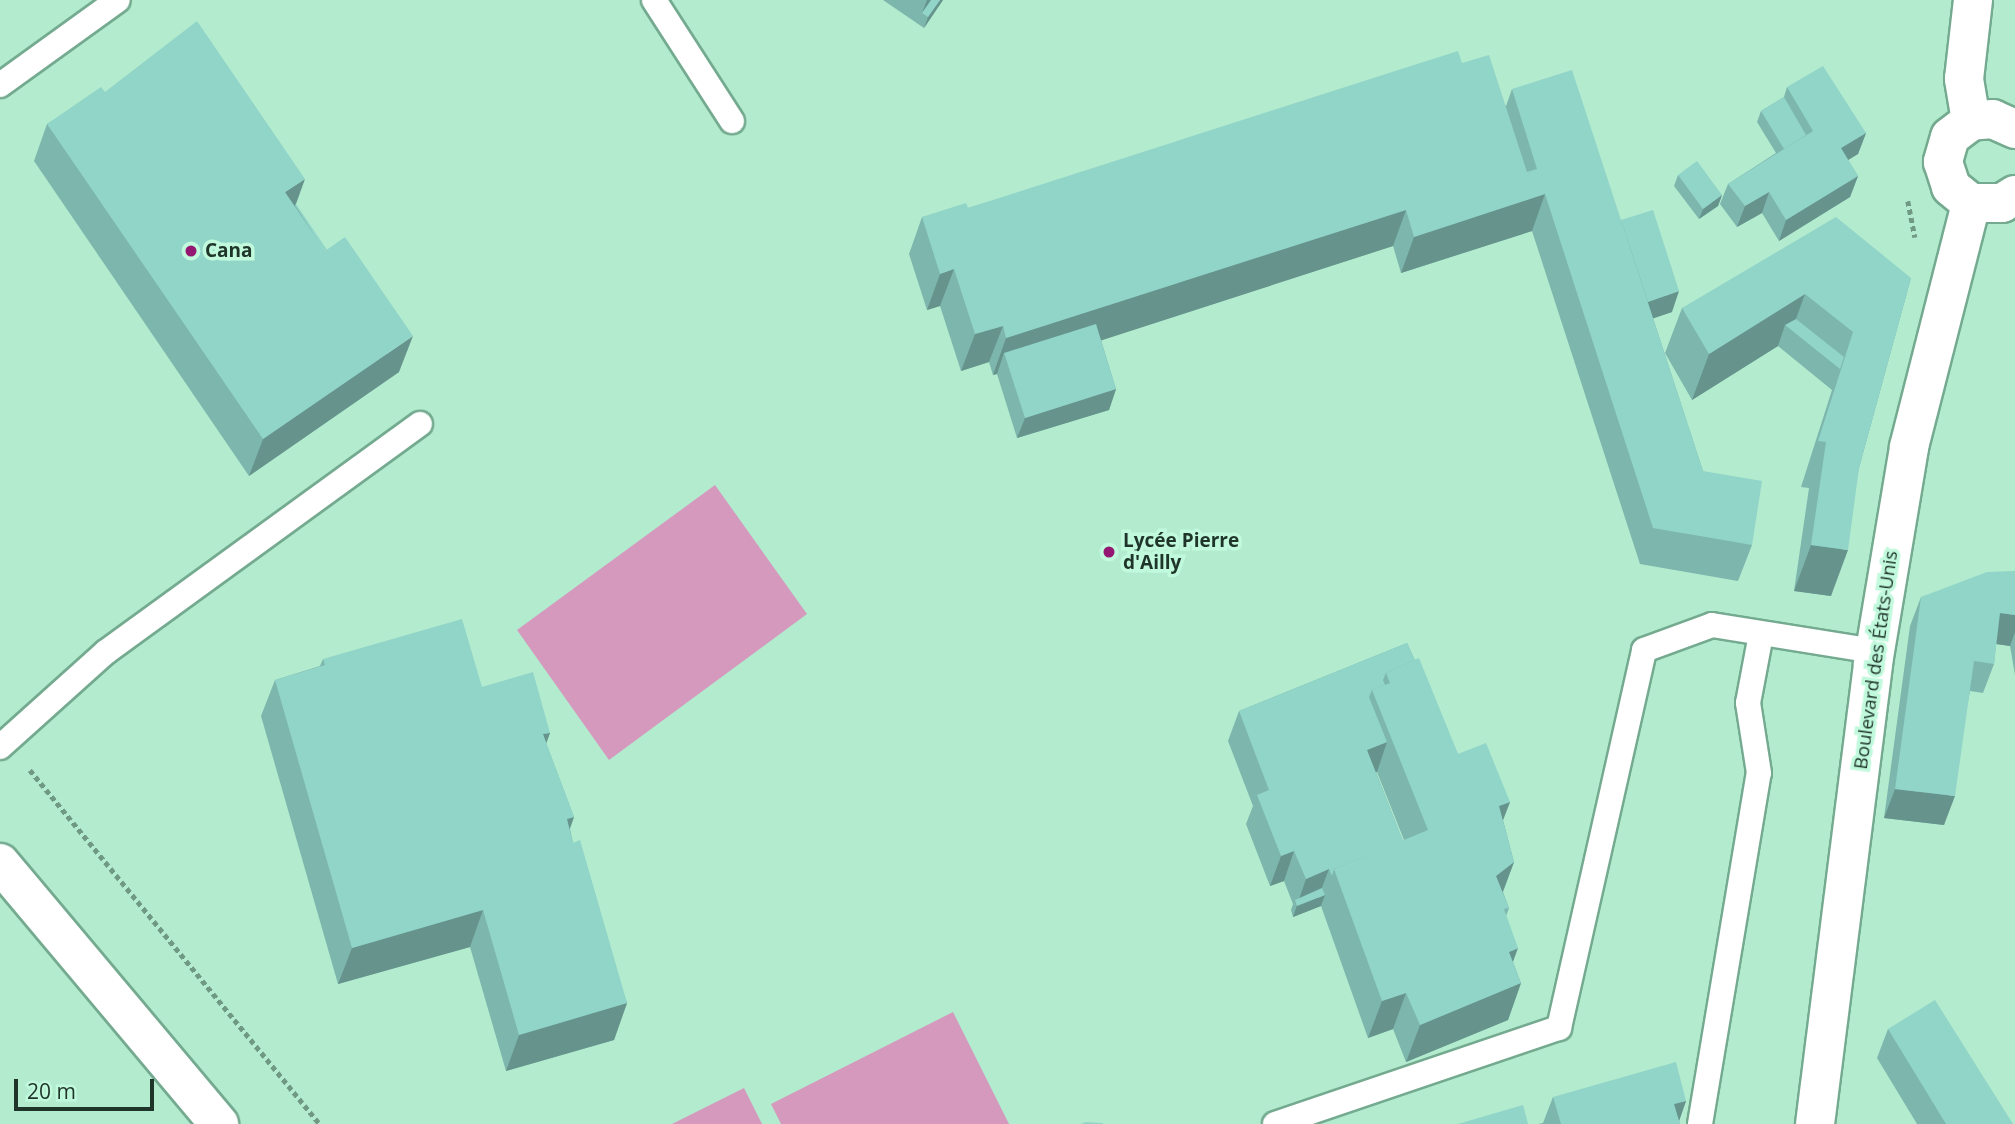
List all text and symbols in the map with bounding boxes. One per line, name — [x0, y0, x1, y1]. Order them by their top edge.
place label: Cana — [205, 240, 253, 262]
marker: Cana — [183, 243, 199, 259]
place label: Lycée Pierre d'Ailly — [1123, 530, 1239, 574]
marker: Lycée Pierre d'Ailly — [1101, 544, 1117, 560]
street label: Boulevard des États-Unis — [1849, 549, 1903, 771]
scale bar — [18, 1064, 158, 1108]
text: 20 m — [27, 1077, 76, 1105]

